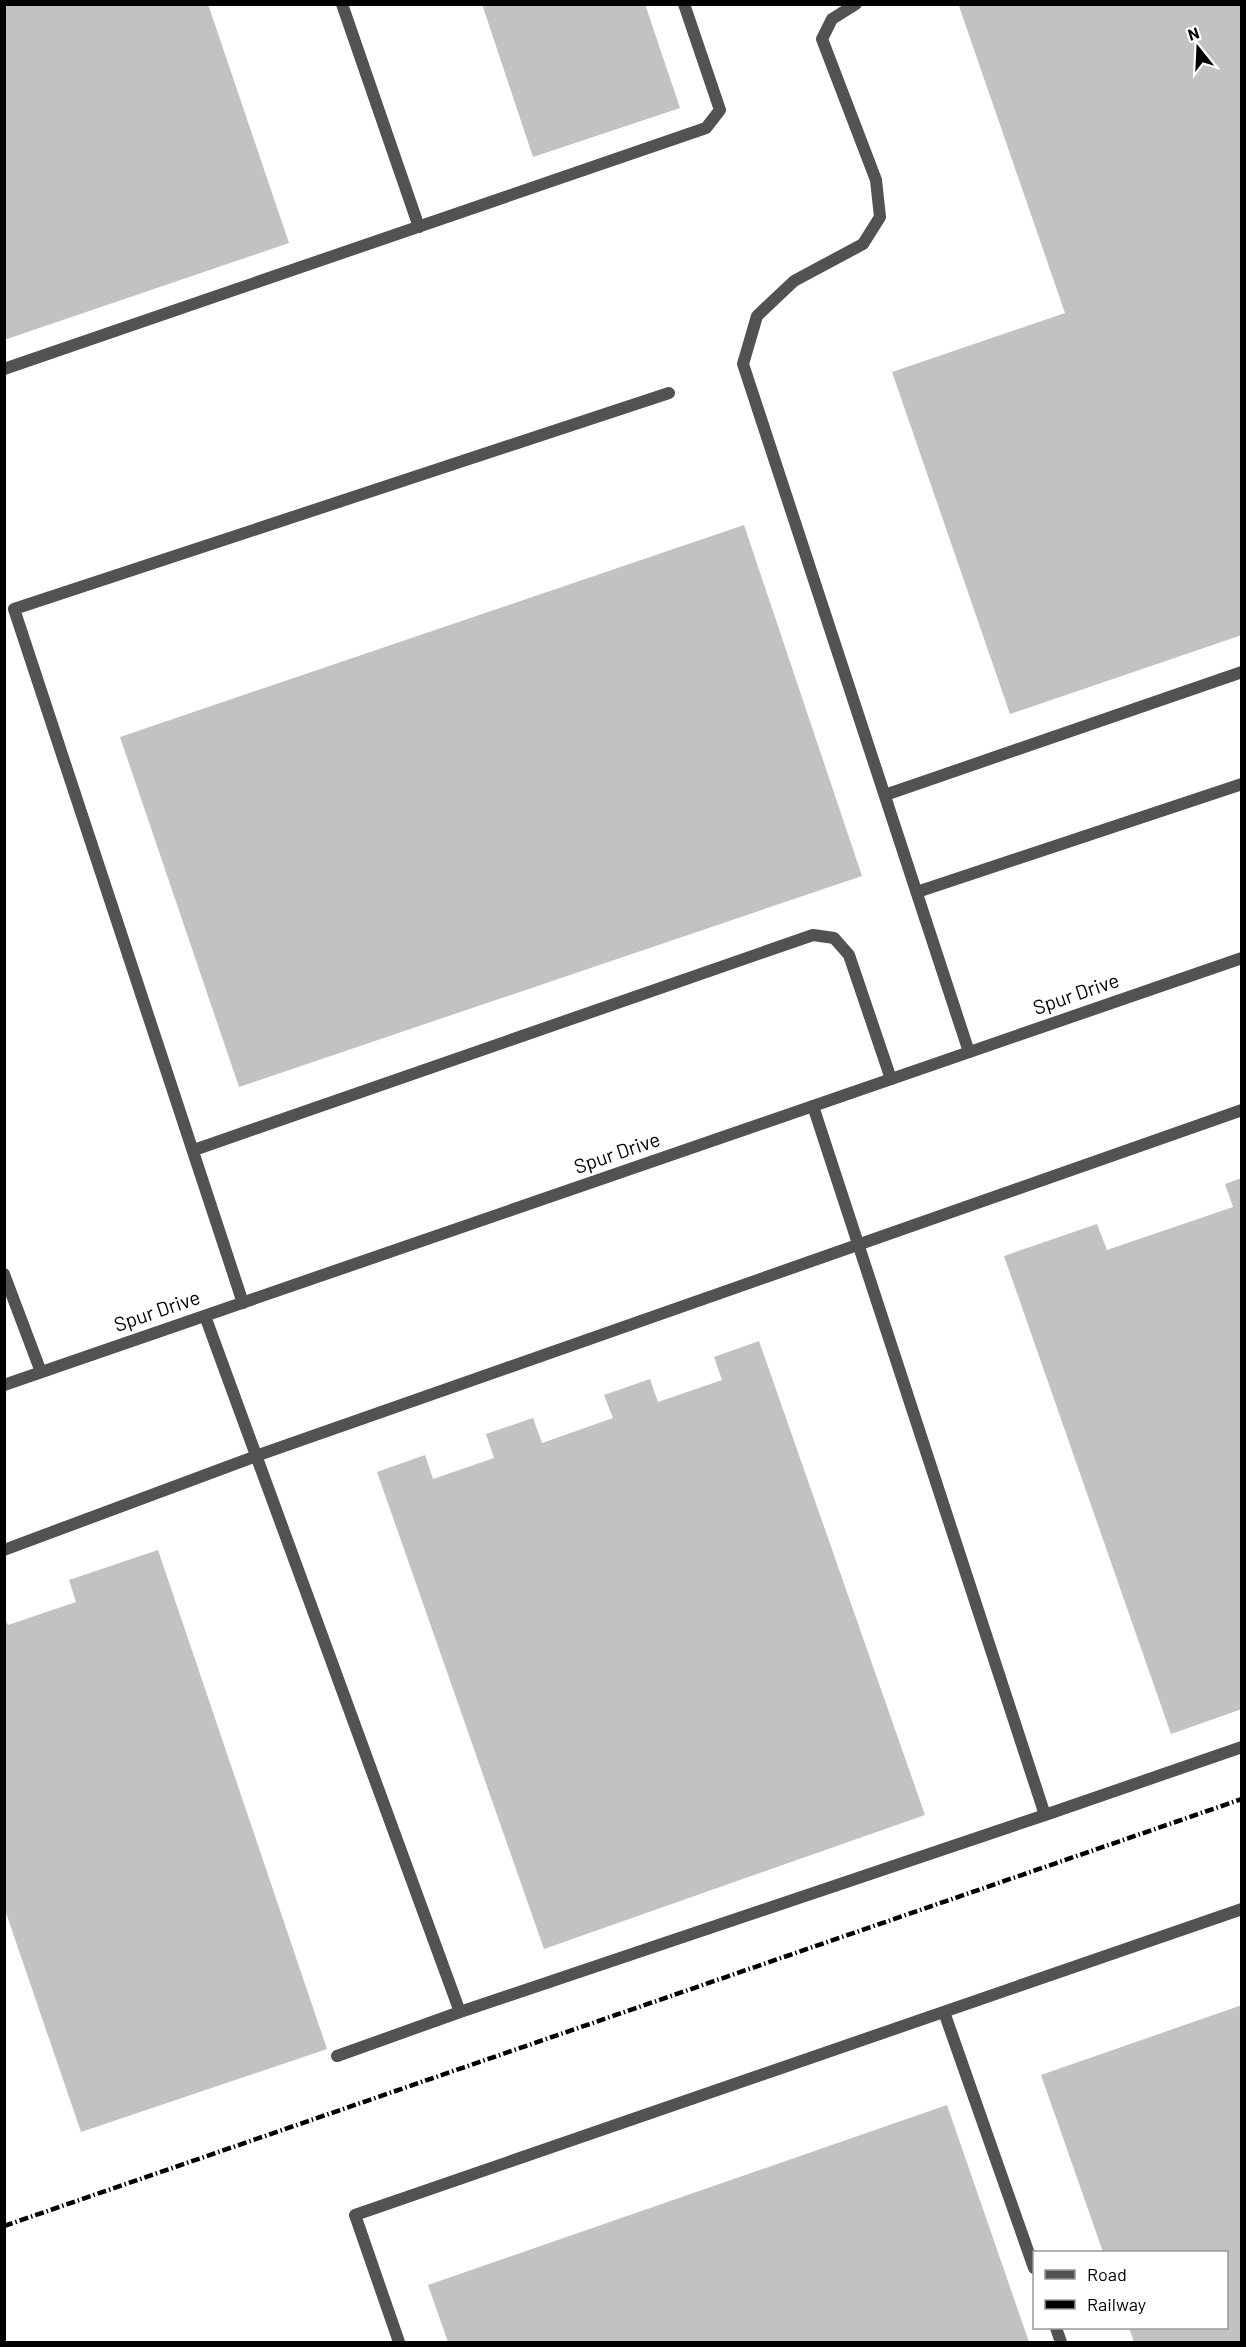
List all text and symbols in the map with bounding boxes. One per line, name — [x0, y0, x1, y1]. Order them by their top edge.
north arrow — [1168, 18, 1228, 78]
text: N — [1185, 23, 1201, 44]
street label: Spur Drive — [1030, 967, 1122, 1019]
street label: Spur Drive — [571, 1126, 663, 1178]
street label: Spur Drive — [111, 1284, 203, 1336]
legend — [1033, 2251, 1228, 2329]
text: Road — [1087, 2263, 1127, 2285]
text: Railway — [1087, 2293, 1146, 2315]

